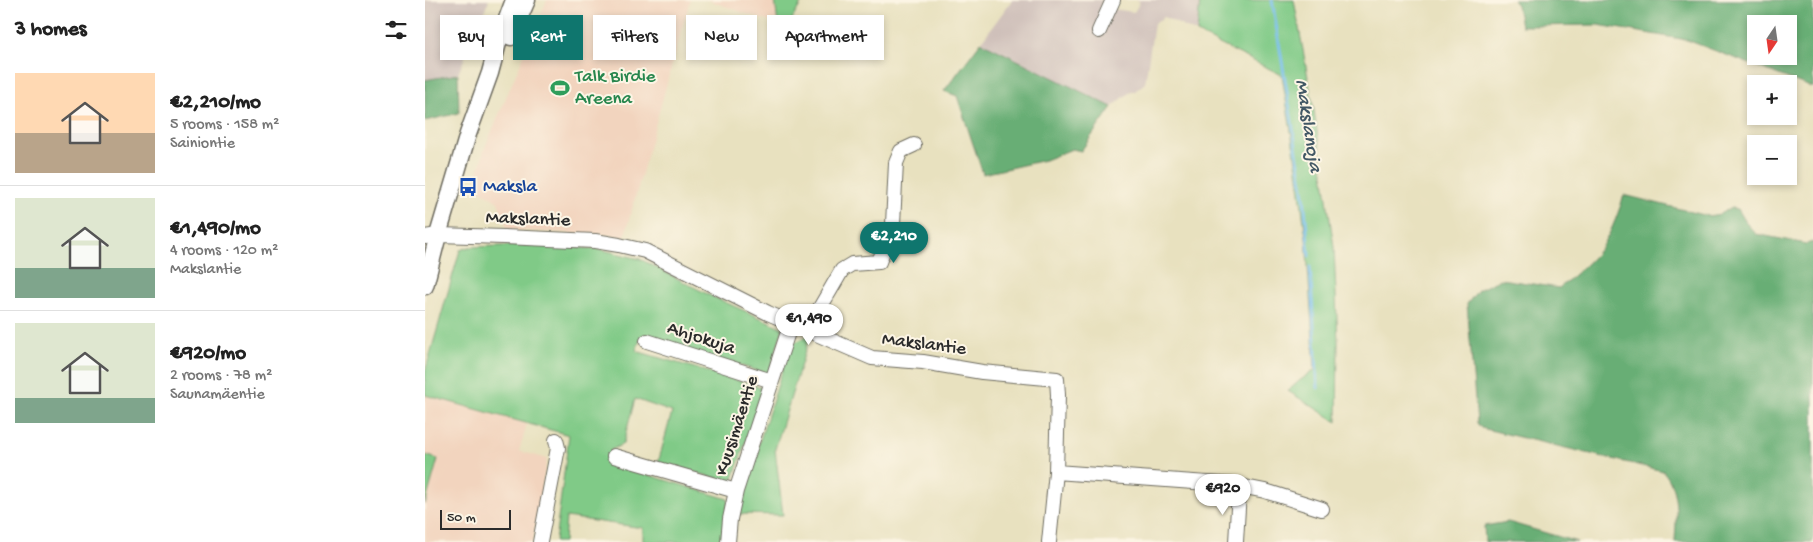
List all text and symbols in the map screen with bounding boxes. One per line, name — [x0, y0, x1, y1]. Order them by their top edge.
chip: Buy — [440, 15, 503, 60]
chip: Rent — [513, 15, 583, 60]
chip: Filters — [593, 15, 676, 60]
chip: New — [686, 15, 757, 60]
chip: Apartment — [767, 15, 884, 60]
north arrow — [1747, 15, 1797, 65]
map controls — [1747, 15, 1797, 185]
icon: filters — [382, 16, 410, 44]
text: 3 homes — [15, 18, 87, 43]
place label: Talk Birdie Areena — [574, 66, 656, 111]
button: + — [1747, 75, 1797, 125]
sports icon: Talk Birdie Areena — [549, 77, 571, 99]
water label: Makslanoja — [1288, 78, 1326, 176]
text: €2,210/mo — [170, 91, 261, 116]
icon: home — [55, 93, 115, 153]
text: 5 rooms · 158 m² — [170, 116, 279, 135]
text: Sainiontie — [170, 135, 235, 154]
button: − — [1747, 135, 1797, 185]
bus stop icon: Maksla — [457, 176, 479, 198]
place label: Maksla — [483, 176, 538, 199]
street label: Makslantie — [485, 207, 571, 233]
text: €1,490/mo — [170, 217, 261, 242]
icon: home — [55, 218, 115, 278]
pin: €2,210 — [853, 222, 935, 264]
text: €2,210 — [871, 228, 917, 247]
text: 4 rooms · 120 m² — [170, 242, 278, 261]
text: Makslantie — [170, 261, 241, 280]
pin: €1,490 — [768, 304, 850, 346]
text: €1,490 — [786, 310, 832, 329]
street label: Ahjokuja — [664, 317, 739, 361]
street label: Makslantie — [881, 328, 968, 362]
text: €920/mo — [170, 342, 246, 367]
icon: home — [55, 343, 115, 403]
text: 2 rooms · 78 m² — [170, 367, 272, 386]
street label: Kuusimäentie — [711, 373, 765, 479]
text: Saunamäentie — [170, 386, 265, 405]
pin: €920 — [1193, 474, 1253, 516]
text: €920 — [1206, 480, 1240, 499]
scale bar — [440, 507, 511, 530]
text: 50 m — [447, 510, 476, 527]

